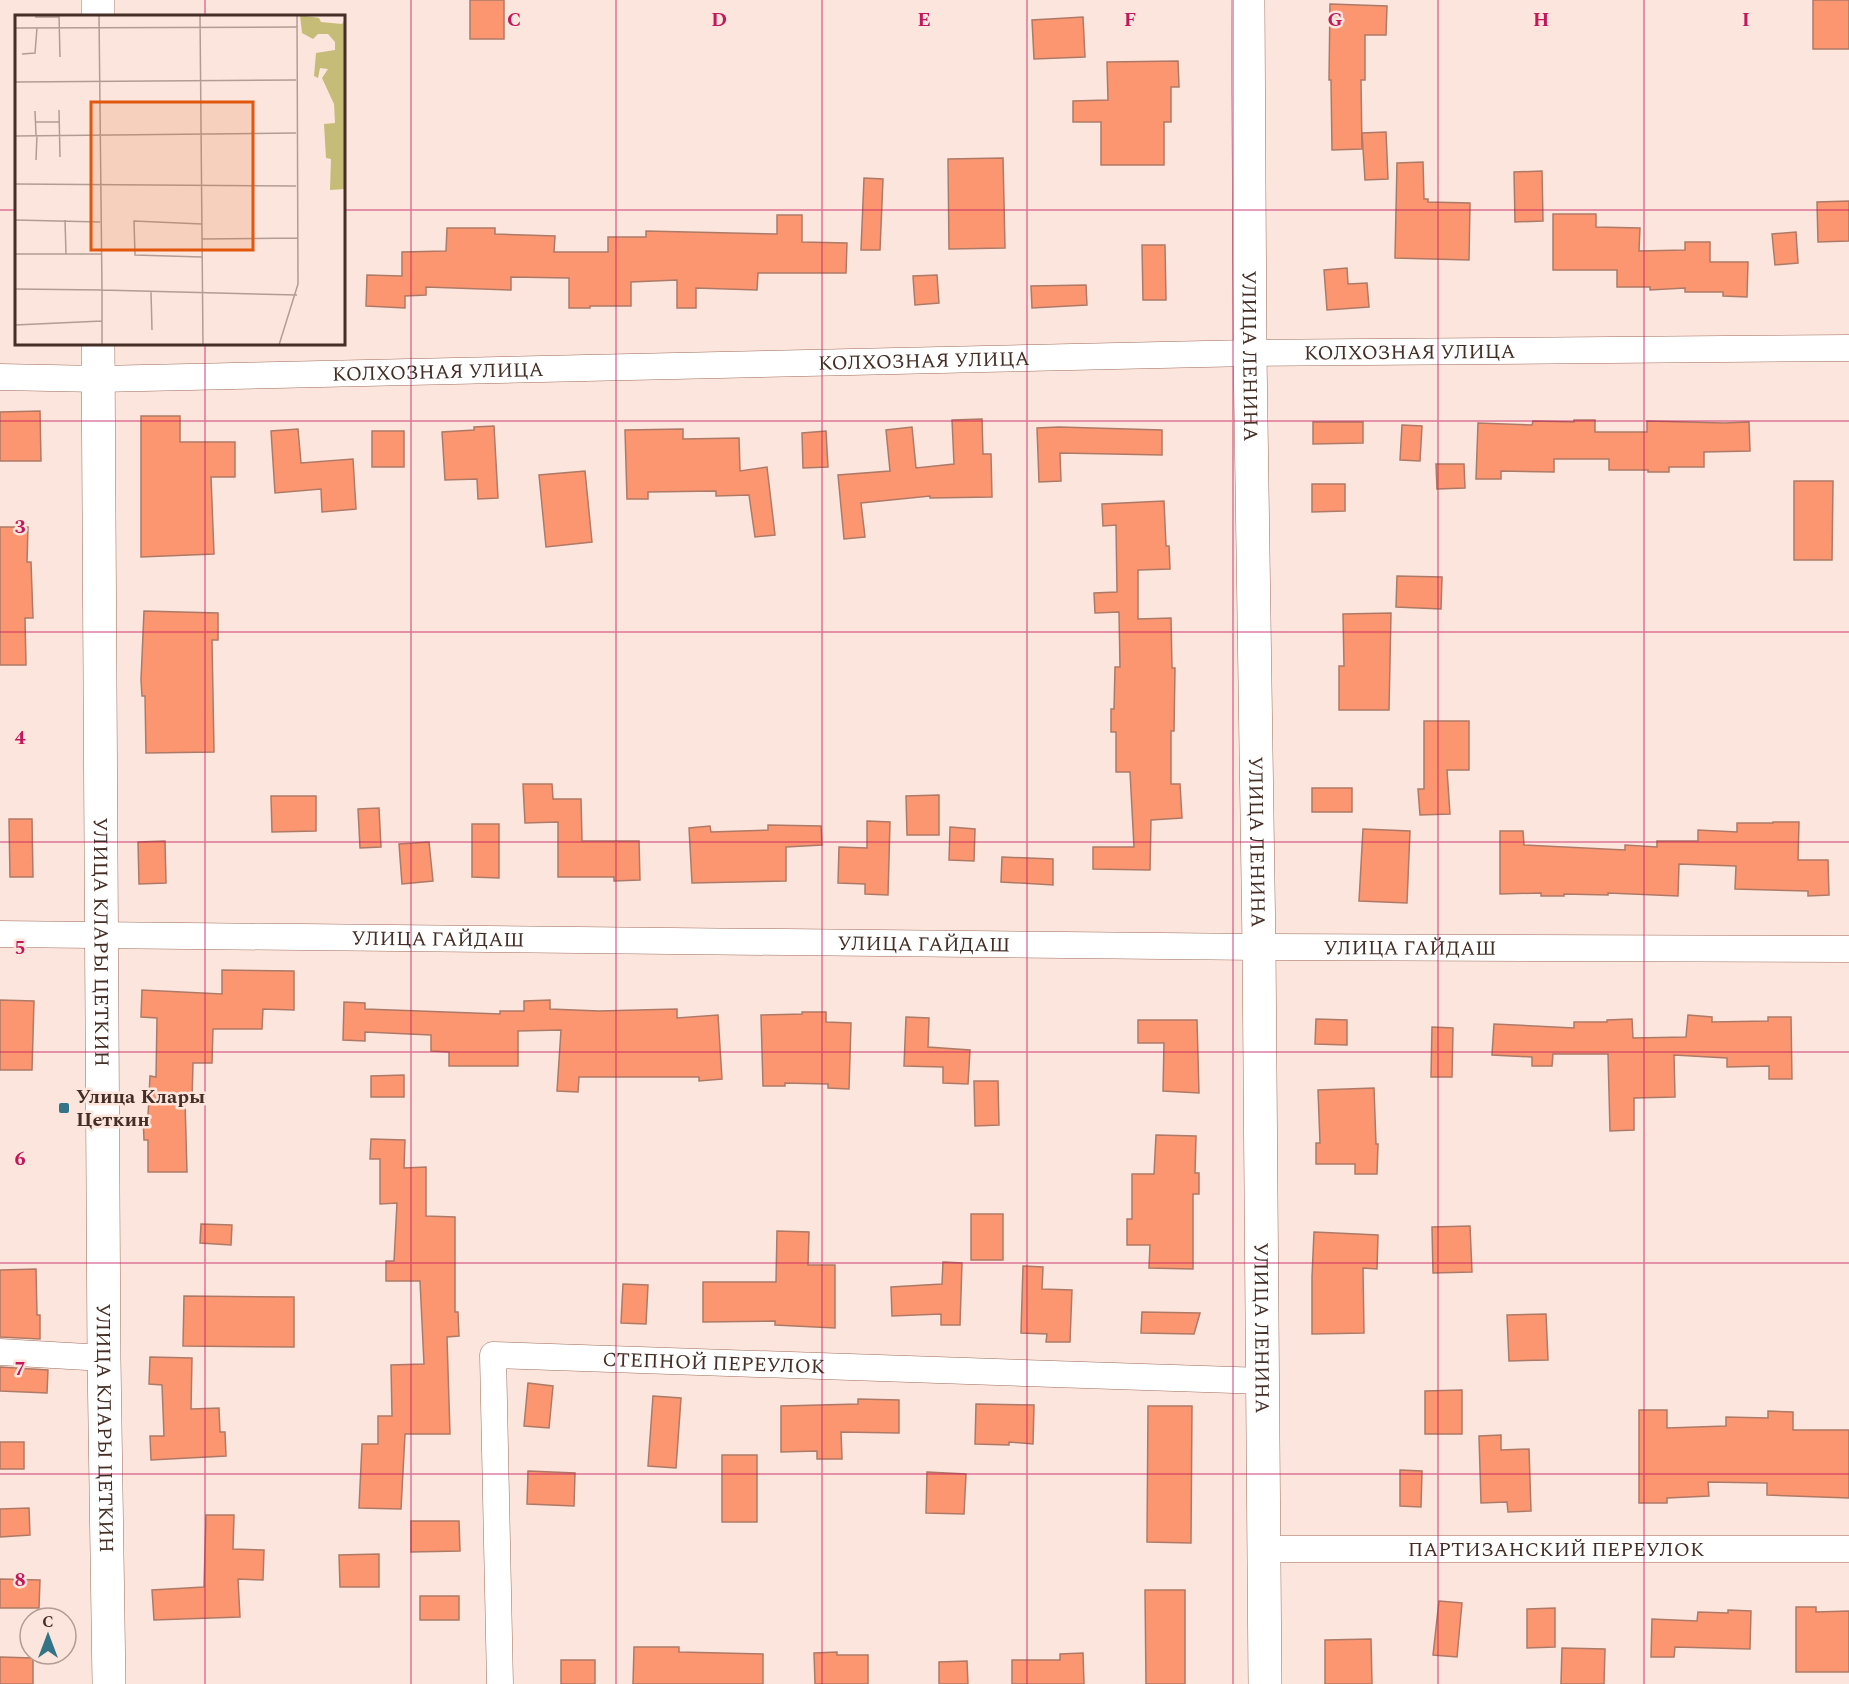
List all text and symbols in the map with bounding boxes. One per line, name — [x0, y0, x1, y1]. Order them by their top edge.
text: C — [507, 5, 521, 35]
text: D — [711, 5, 727, 35]
text: E — [917, 5, 931, 35]
text: F — [1124, 5, 1136, 35]
text: G — [1327, 5, 1343, 35]
text: H — [1533, 5, 1549, 35]
text: I — [1742, 5, 1750, 35]
inset map — [15, 15, 345, 345]
street label: УЛИЦА ЛЕНИНА — [1234, 270, 1265, 442]
street label: КОЛХОЗНАЯ УЛИЦА — [1304, 337, 1516, 369]
street label: КОЛХОЗНАЯ УЛИЦА — [818, 344, 1030, 379]
street label: КОЛХОЗНАЯ УЛИЦА — [332, 355, 544, 390]
text: 3 — [14, 512, 26, 542]
text: 4 — [14, 723, 26, 753]
street label: УЛИЦА ЛЕНИНА — [1240, 756, 1273, 928]
street label: УЛИЦА КЛАРЫ ЦЕТКИН — [85, 817, 116, 1067]
street label: УЛИЦА ГАЙДАШ — [351, 924, 525, 955]
street label: УЛИЦА ГАЙДАШ — [837, 929, 1011, 960]
text: 5 — [14, 933, 26, 963]
street label: УЛИЦА ГАЙДАШ — [1323, 933, 1496, 964]
place label: Улица Клары Цеткин — [76, 1082, 205, 1135]
marker: Улица Клары Цеткин — [57, 1101, 71, 1115]
text: 6 — [14, 1144, 26, 1174]
street label: УЛИЦА ЛЕНИНА — [1245, 1242, 1277, 1414]
street label: УЛИЦА КЛАРЫ ЦЕТКИН — [88, 1303, 121, 1553]
street label: СТЕПНОЙ ПЕРЕУЛОК — [602, 1345, 826, 1382]
text: 7 — [14, 1354, 26, 1384]
street label: ПАРТИЗАНСКИЙ ПЕРЕУЛОК — [1408, 1535, 1705, 1565]
text: 8 — [14, 1565, 26, 1595]
north arrow — [18, 1606, 78, 1666]
text: С — [42, 1610, 54, 1634]

